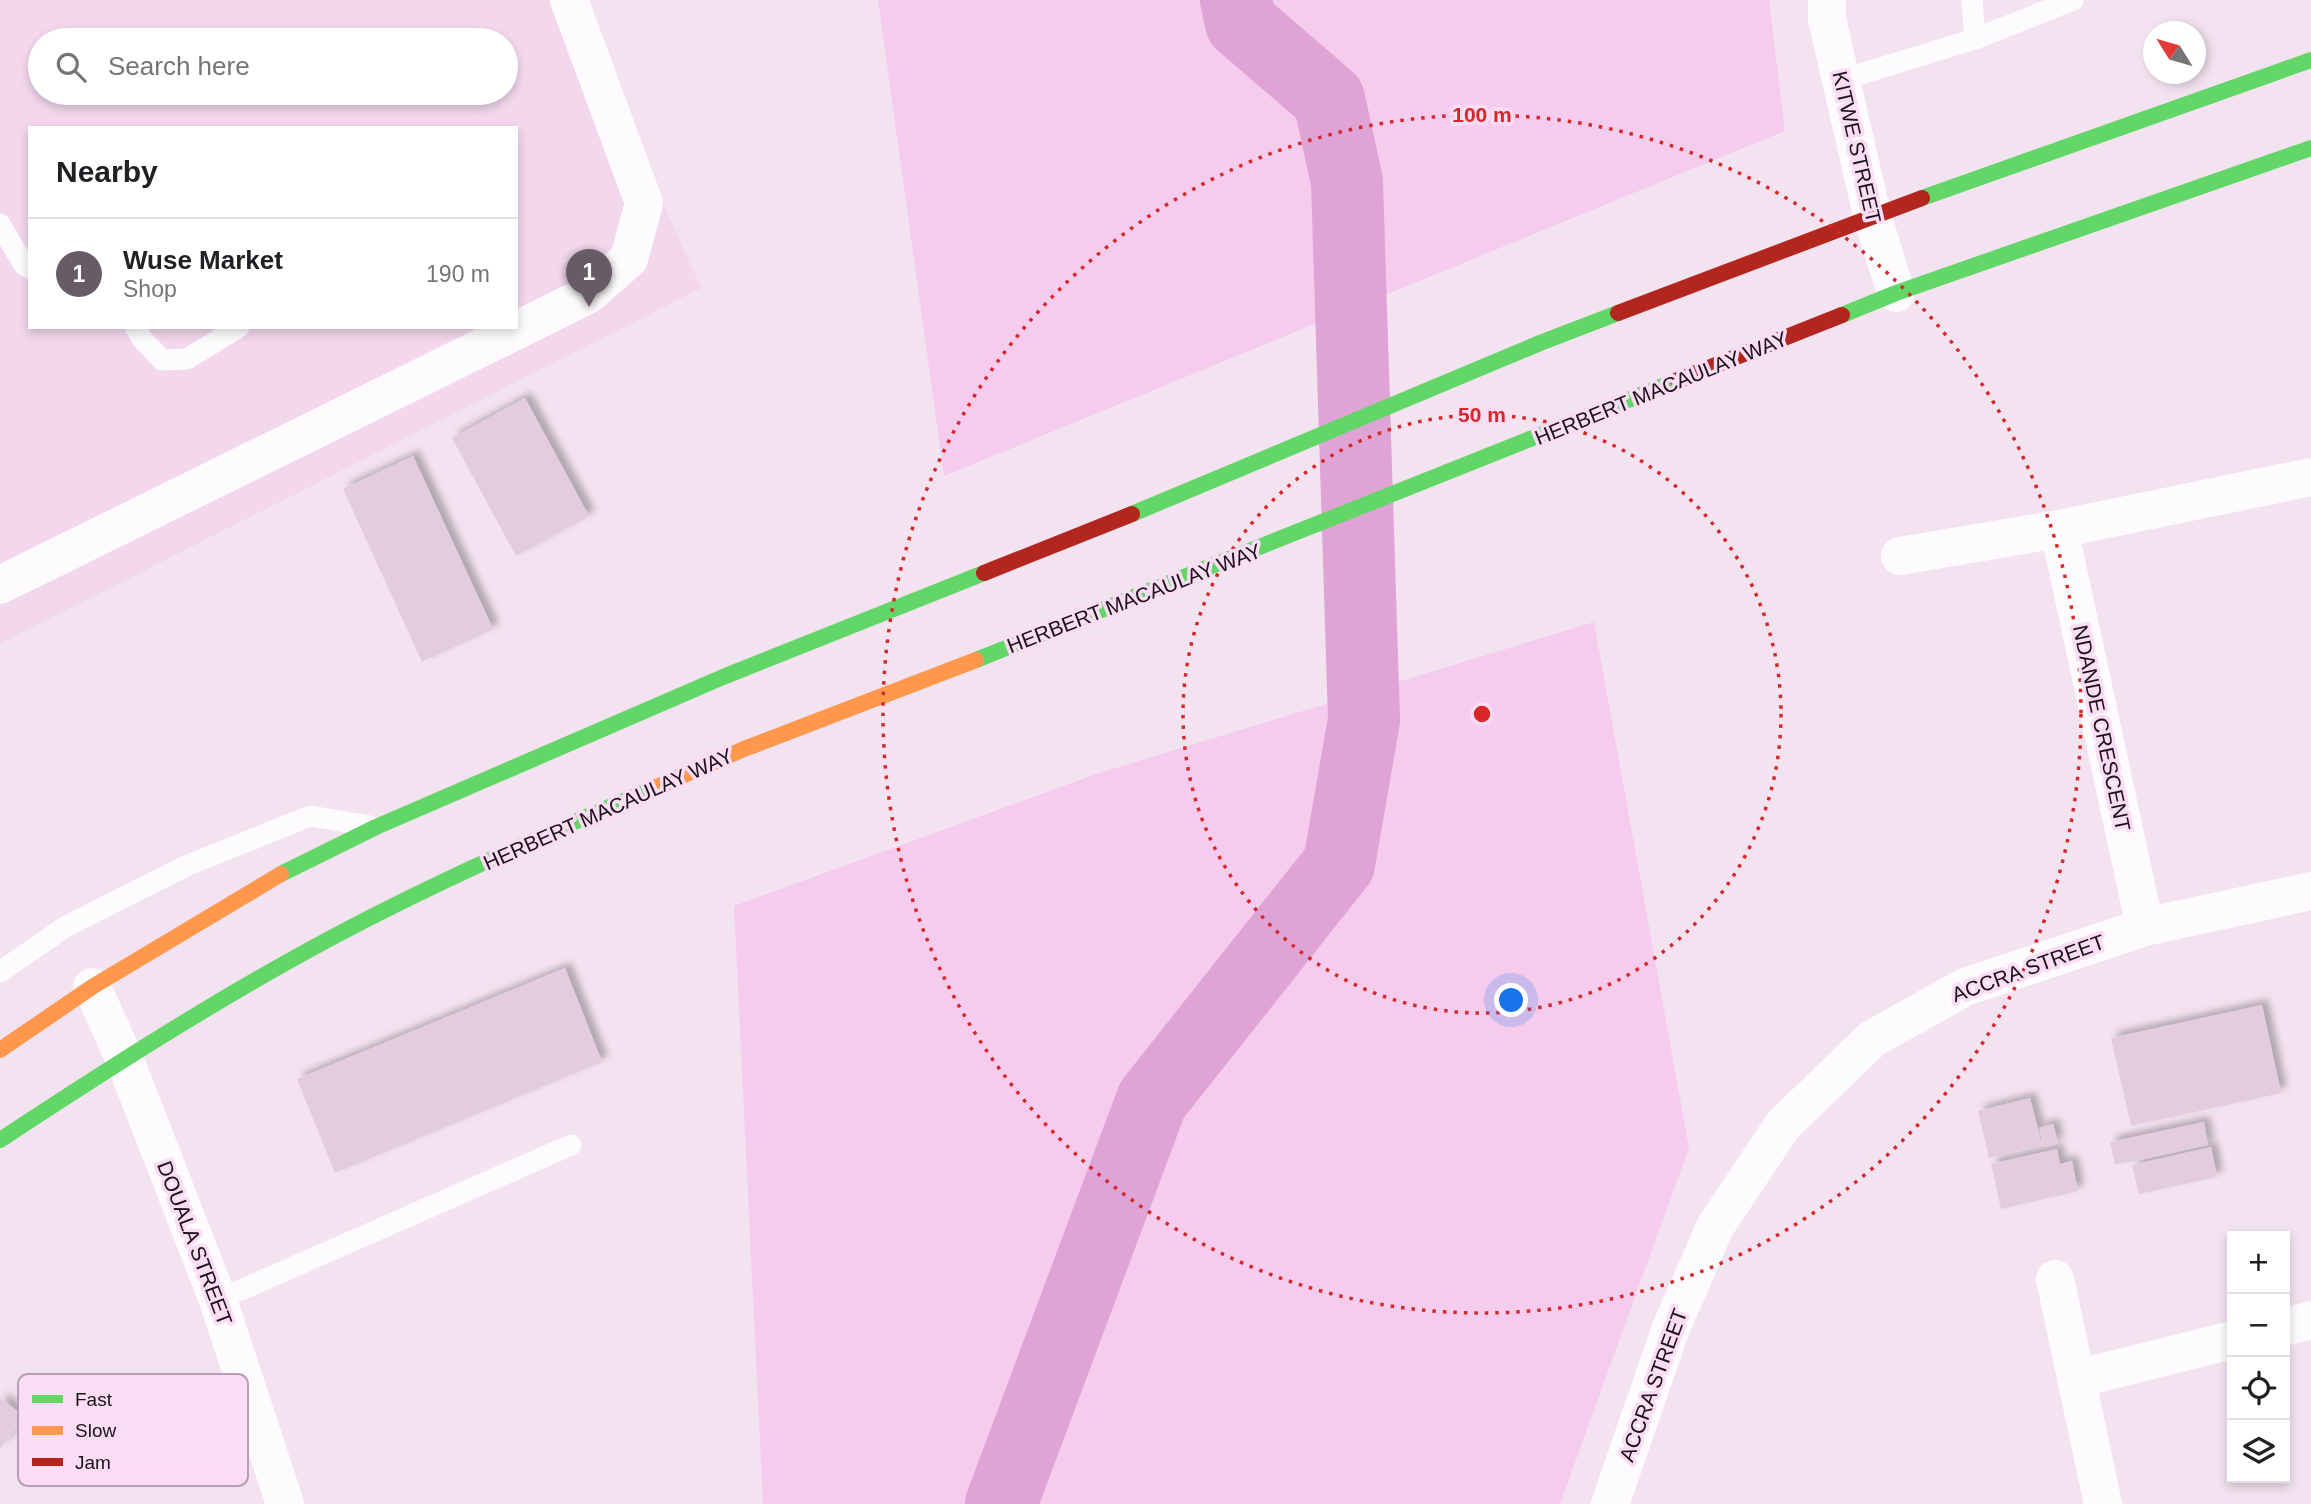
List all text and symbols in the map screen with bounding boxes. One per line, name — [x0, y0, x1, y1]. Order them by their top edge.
north arrow — [2143, 21, 2206, 84]
search box — [28, 28, 518, 105]
icon: search — [52, 48, 90, 86]
text: Search here — [108, 51, 250, 81]
street label: KITWE STREET — [1828, 69, 1886, 225]
text: 100 m — [1452, 103, 1512, 126]
text: Nearby — [56, 155, 158, 188]
text: Wuse Market — [123, 245, 283, 275]
pin: 1 — [566, 249, 612, 307]
text: 1 — [73, 261, 85, 287]
text: 190 m — [426, 261, 490, 287]
text: Shop — [123, 276, 177, 302]
street label: HERBERT MACAULAY WAY — [1531, 327, 1791, 449]
text: 50 m — [1458, 403, 1506, 426]
street label: HERBERT MACAULAY WAY — [1004, 539, 1264, 657]
street label: NDANDE CRESCENT — [2069, 623, 2135, 833]
centre of rings — [1470, 702, 1494, 726]
street label: HERBERT MACAULAY WAY — [480, 744, 736, 874]
street label: ACCRA STREET — [1948, 930, 2108, 1006]
your location — [1494, 983, 1528, 1017]
street label: DOUALA STREET — [153, 1158, 237, 1328]
map controls — [2227, 1231, 2290, 1483]
button: + — [2227, 1231, 2290, 1294]
button: − — [2227, 1294, 2290, 1357]
street label: ACCRA STREET — [1615, 1305, 1691, 1465]
button: locate — [2227, 1357, 2290, 1420]
legend — [18, 1374, 248, 1486]
text: Fast — [75, 1389, 113, 1410]
text: Slow — [75, 1420, 116, 1441]
button: layers — [2227, 1420, 2290, 1483]
text: Jam — [75, 1452, 111, 1473]

